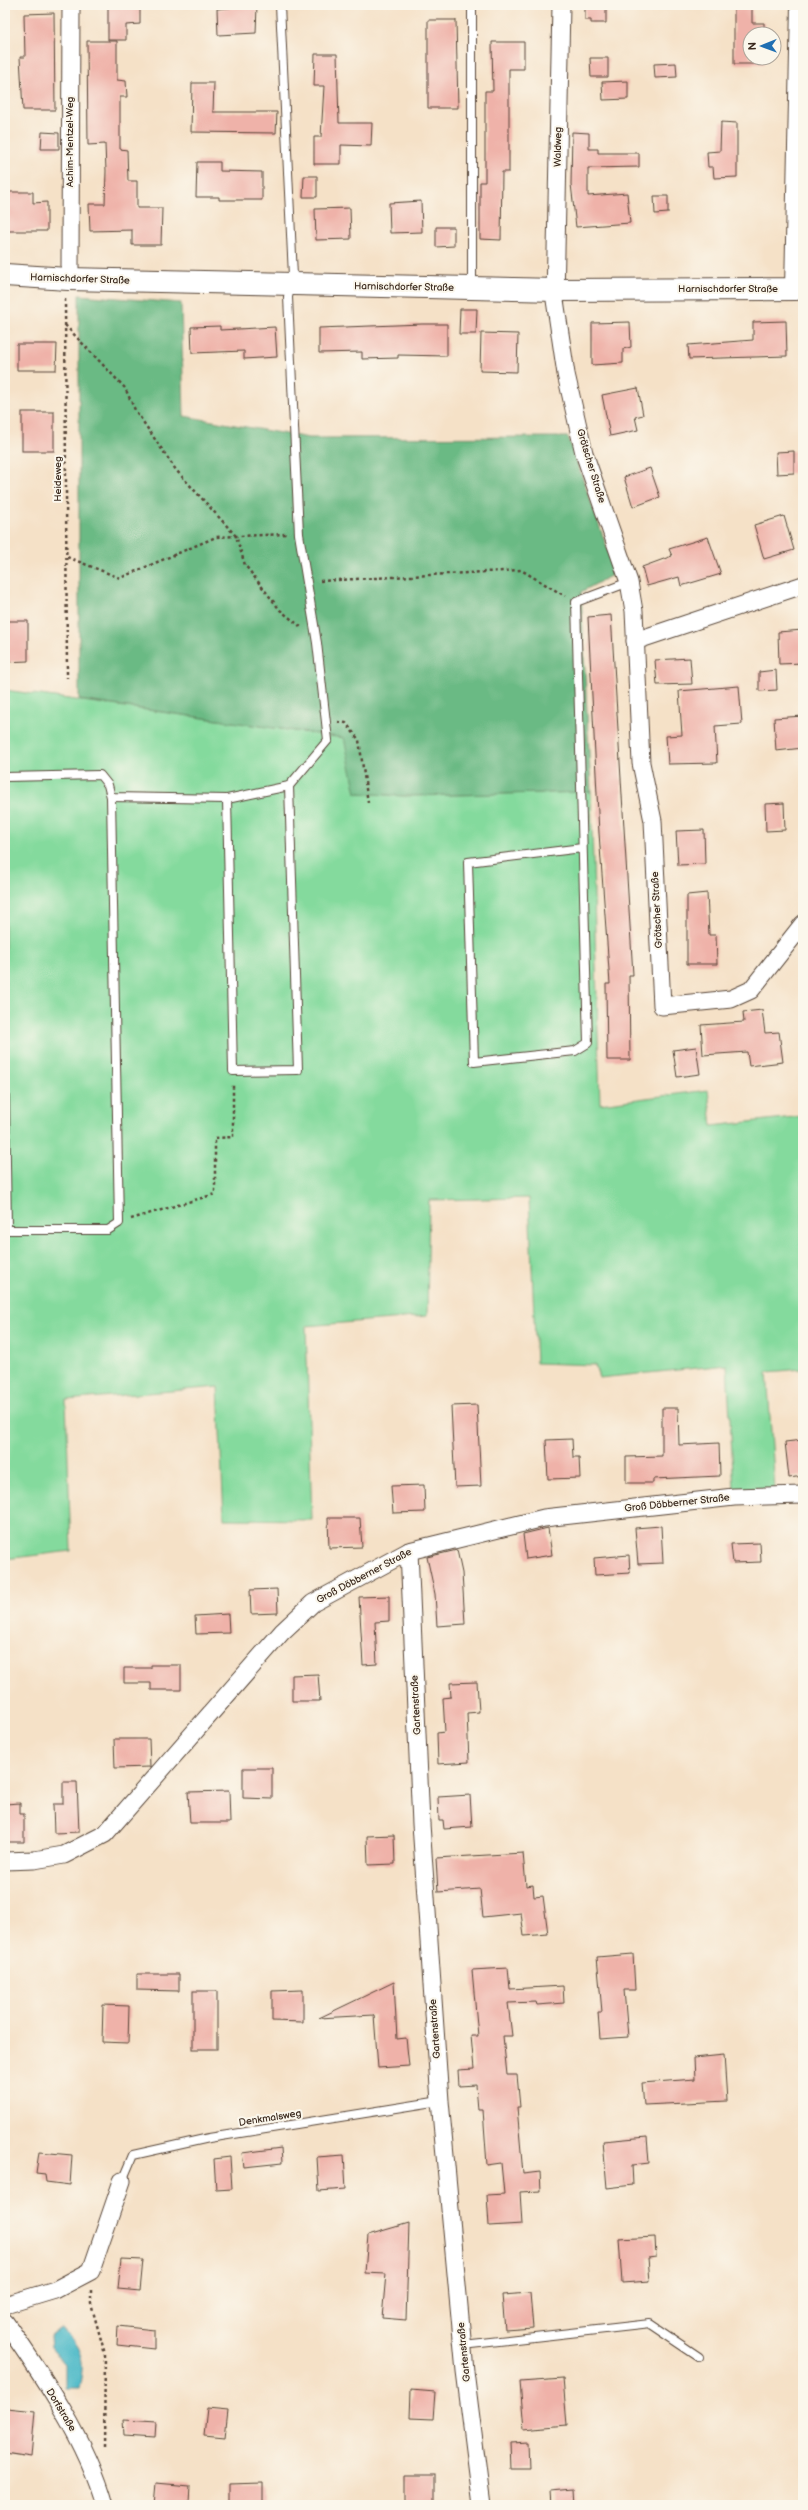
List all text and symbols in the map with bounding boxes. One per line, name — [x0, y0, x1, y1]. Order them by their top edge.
north arrow — [742, 26, 782, 66]
text: N — [746, 42, 759, 50]
street label: Achim-Mentzel-Weg — [64, 96, 76, 187]
street label: Waldweg — [552, 127, 564, 167]
street label: Harnischdorfer Straße — [30, 271, 130, 287]
street label: Harnischdorfer Straße — [354, 280, 454, 294]
street label: Harnischdorfer Straße — [678, 283, 778, 295]
street label: Grötscher Straße — [574, 427, 608, 505]
street label: Heideweg — [52, 456, 64, 502]
street label: Grötscher Straße — [649, 871, 665, 949]
street label: Groß Döbberner Straße — [624, 1491, 730, 1514]
street label: Groß Döbberner Straße — [314, 1546, 414, 1606]
street label: Gartenstraße — [408, 1675, 424, 1735]
street label: Gartenstraße — [427, 1999, 443, 2059]
street label: Denkmalsweg — [238, 2107, 302, 2129]
street label: Gartenstraße — [455, 2322, 473, 2382]
street label: Dorfstraße — [44, 2386, 79, 2434]

